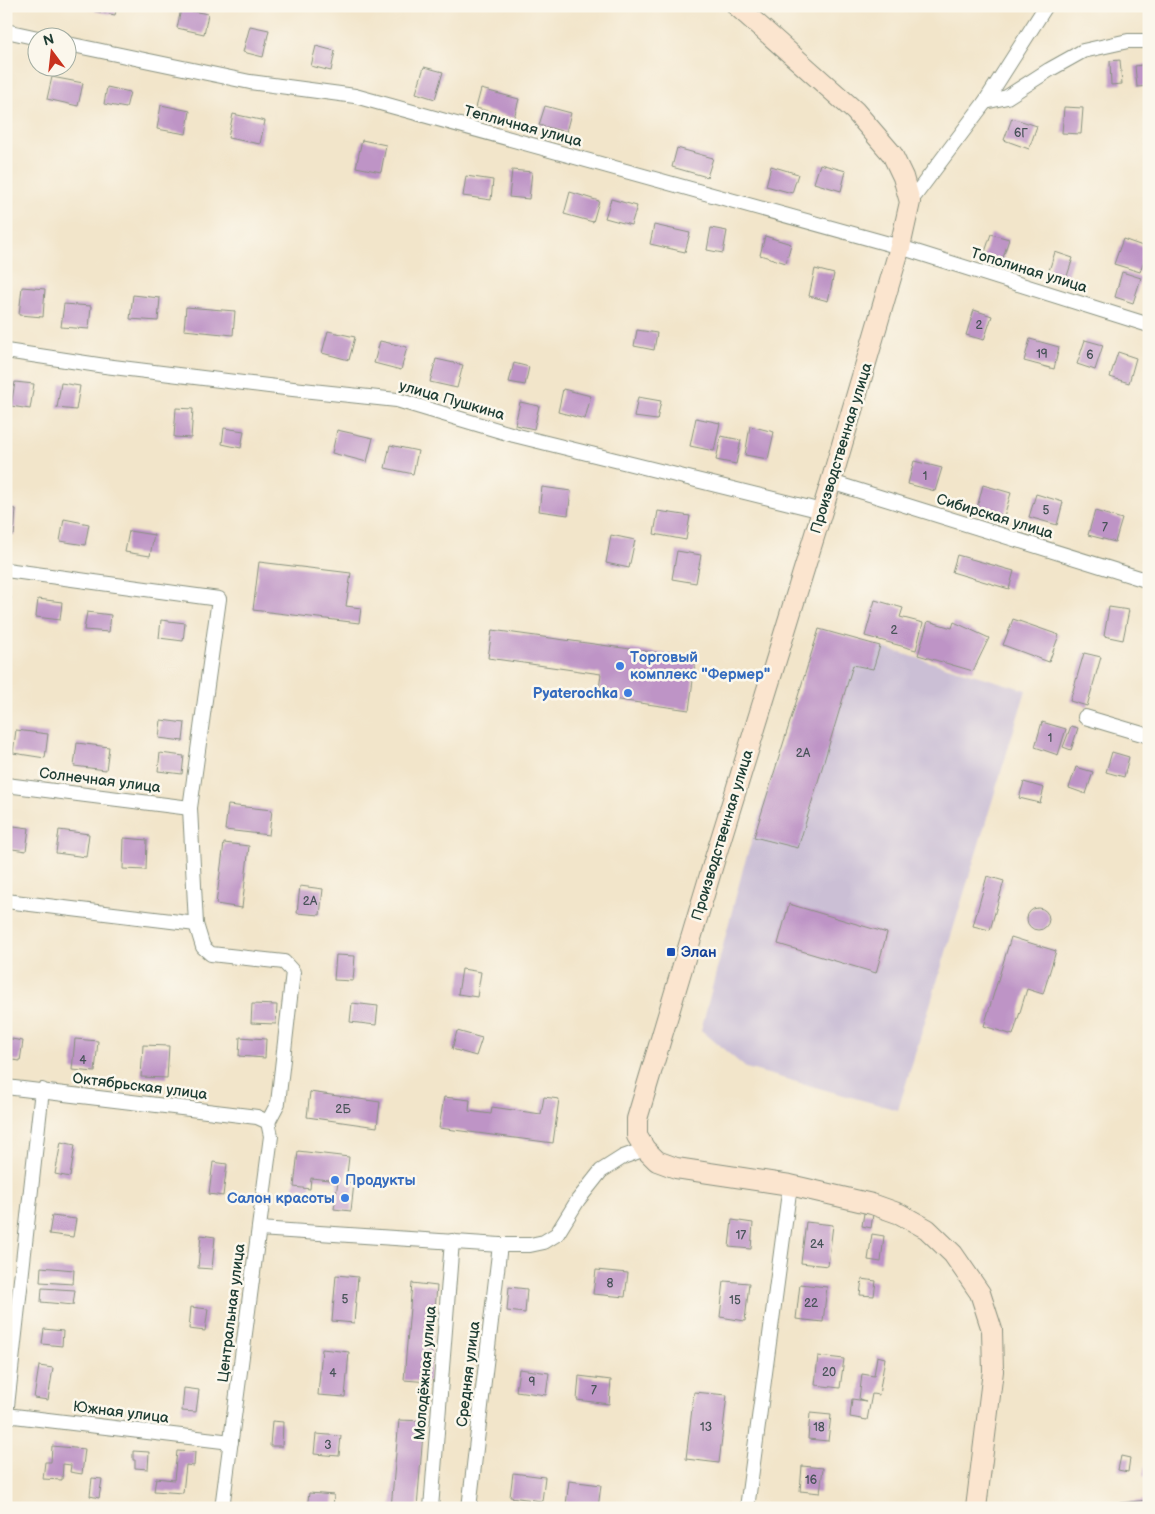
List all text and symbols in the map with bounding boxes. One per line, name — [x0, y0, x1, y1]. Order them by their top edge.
north arrow — [28, 28, 78, 78]
text: N — [41, 30, 56, 49]
street label: Тепличная улица — [462, 102, 584, 151]
house number: 6Г — [1014, 126, 1028, 141]
street label: Тополиная улица — [968, 244, 1090, 297]
house number: 2 — [975, 318, 983, 333]
house number: 19 — [1036, 347, 1048, 362]
house number: 6 — [1086, 348, 1094, 363]
street label: Производственная улица — [806, 360, 877, 536]
street label: улица Пушкина — [397, 376, 507, 425]
house number: 1 — [923, 469, 927, 484]
street label: Сибирская улица — [934, 490, 1056, 543]
house number: 5 — [1043, 503, 1050, 518]
house number: 7 — [1102, 520, 1108, 535]
house number: 2 — [890, 623, 898, 638]
place label: Торговый комплекс "Фермер" — [630, 648, 770, 684]
marker: Торговый комплекс "Фермер" — [614, 660, 626, 672]
place label: Pyaterochka — [533, 684, 618, 703]
marker: Pyaterochka — [622, 687, 634, 699]
house number: 1 — [1048, 731, 1052, 746]
house number: 2А — [796, 746, 811, 761]
street label: Производственная улица — [687, 747, 758, 923]
street label: Солнечная улица — [38, 764, 162, 797]
house number: 2А — [303, 894, 318, 909]
place label: Элан — [681, 943, 717, 962]
marker: Элан — [665, 946, 677, 958]
house number: 4 — [79, 1053, 87, 1068]
street label: Октябрьская улица — [71, 1069, 209, 1104]
house number: 2Б — [335, 1102, 351, 1117]
place label: Продукты — [345, 1171, 416, 1190]
marker: Продукты — [329, 1174, 341, 1186]
place label: Салон красоты — [227, 1189, 335, 1208]
marker: Салон красоты — [339, 1192, 351, 1204]
house number: 17 — [736, 1228, 746, 1243]
house number: 24 — [810, 1237, 825, 1252]
street label: Центральная улица — [214, 1242, 249, 1384]
house number: 8 — [607, 1276, 614, 1291]
house number: 5 — [342, 1292, 349, 1307]
house number: 15 — [729, 1293, 741, 1308]
house number: 22 — [804, 1296, 818, 1311]
street label: Молодёжная улица — [410, 1305, 441, 1441]
street label: Средняя улица — [453, 1320, 484, 1428]
house number: 20 — [822, 1365, 836, 1380]
house number: 4 — [329, 1366, 337, 1381]
house number: 9 — [529, 1375, 536, 1390]
house number: 7 — [591, 1383, 597, 1398]
street label: Южная улица — [72, 1397, 170, 1428]
house number: 13 — [700, 1420, 712, 1435]
house number: 18 — [813, 1420, 825, 1435]
house number: 3 — [324, 1438, 332, 1453]
house number: 16 — [805, 1473, 817, 1488]

